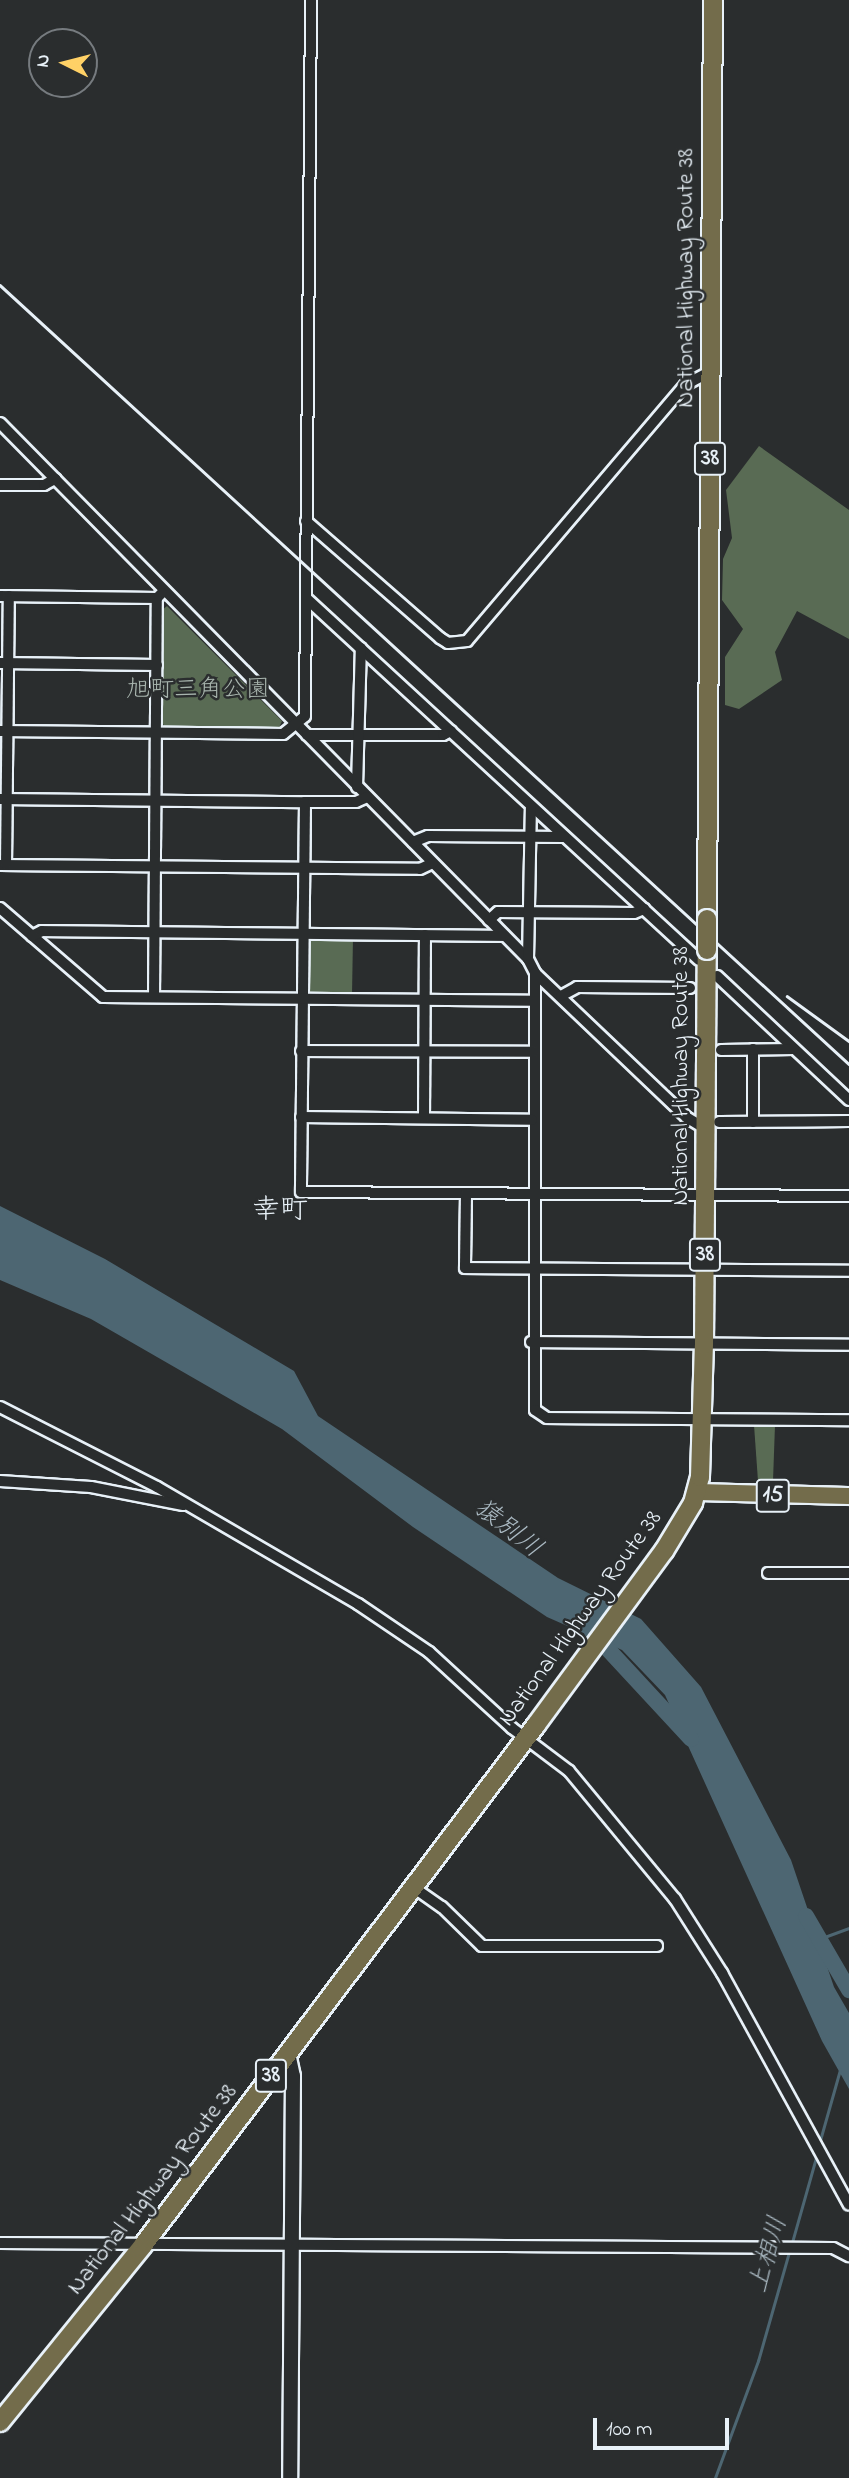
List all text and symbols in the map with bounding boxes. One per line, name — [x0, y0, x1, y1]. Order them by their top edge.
north arrow — [28, 28, 98, 98]
text: N — [30, 53, 58, 69]
street label: National Highway Route 38 — [673, 148, 701, 408]
road number: 38 — [692, 440, 728, 478]
park label: 旭町三角公園 — [126, 677, 270, 705]
street label: National Highway Route 38 — [668, 946, 696, 1206]
district label: 幸町 — [252, 1195, 308, 1229]
road number: 38 — [688, 1236, 722, 1274]
road number: 15 — [756, 1476, 790, 1516]
water label: 猿別川 — [467, 1494, 547, 1566]
street label: National Highway Route 38 — [493, 1506, 669, 1732]
road number: 38 — [254, 2056, 288, 2096]
street label: National Highway Route 38 — [62, 2079, 244, 2301]
water label: 上相川 — [744, 2213, 796, 2297]
scale bar — [597, 2404, 734, 2448]
text: 100 m — [606, 2415, 652, 2445]

